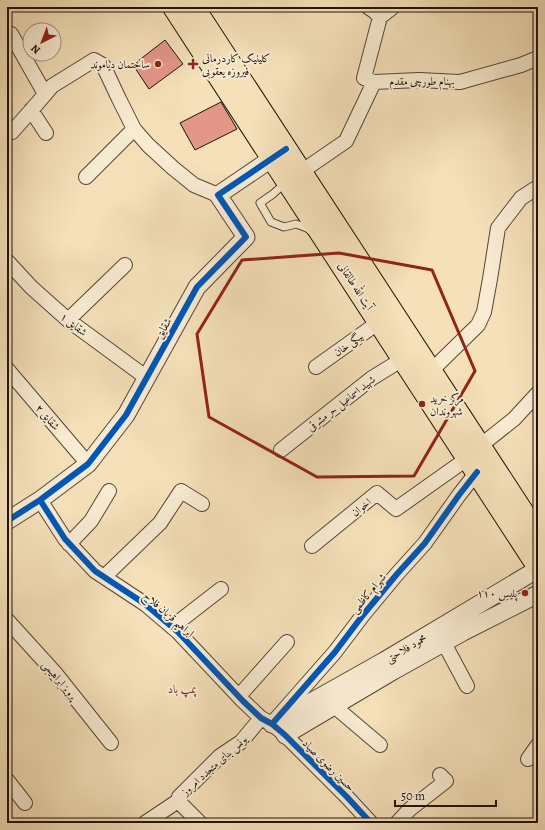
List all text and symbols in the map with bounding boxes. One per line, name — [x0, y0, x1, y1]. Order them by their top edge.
north arrow — [22, 22, 62, 62]
text: N — [28, 41, 44, 57]
place label: کلینیک کاردرمانی فیروزه یعقوبی — [202, 51, 270, 79]
place label: ساختمان دیاموند — [90, 57, 150, 72]
marker: کلینیک کاردرمانی فیروزه یعقوبی — [187, 58, 199, 70]
marker: ساختمان دیاموند — [153, 59, 163, 69]
street label: بهنام طورچی مقدم — [389, 74, 455, 91]
street label: آیت الله طالقانی — [334, 258, 379, 315]
street label: شقایق ۱ — [57, 309, 90, 340]
street label: شقایق — [152, 315, 175, 341]
street label: بیگی خان — [331, 329, 366, 360]
street label: شهید اسماعیل حر مشرقی — [304, 372, 379, 436]
place label: مرکز خرید شهروندان — [430, 391, 464, 419]
marker: مرکز خرید شهروندان — [417, 399, 427, 409]
street label: شقایق ۲ — [32, 401, 63, 434]
street label: اخوان — [348, 495, 375, 520]
street label: شهرام کاظمی — [347, 570, 391, 618]
place label: پلیس ۱۱۰ — [477, 586, 518, 601]
street label: ابراهیم قربان فلاح — [138, 588, 197, 643]
marker: پلیس ۱۱۰ — [520, 588, 530, 598]
street label: محمود فلاحتی — [383, 631, 430, 667]
street label: پرویز ابراهیمی — [38, 657, 81, 705]
district label: پمپ باد — [168, 681, 197, 698]
street label: یونس بنای متجدد امروز — [177, 731, 251, 800]
street label: حسین رضوی صیاد — [299, 736, 358, 795]
scale bar — [395, 782, 496, 808]
text: 50 m — [401, 788, 425, 804]

